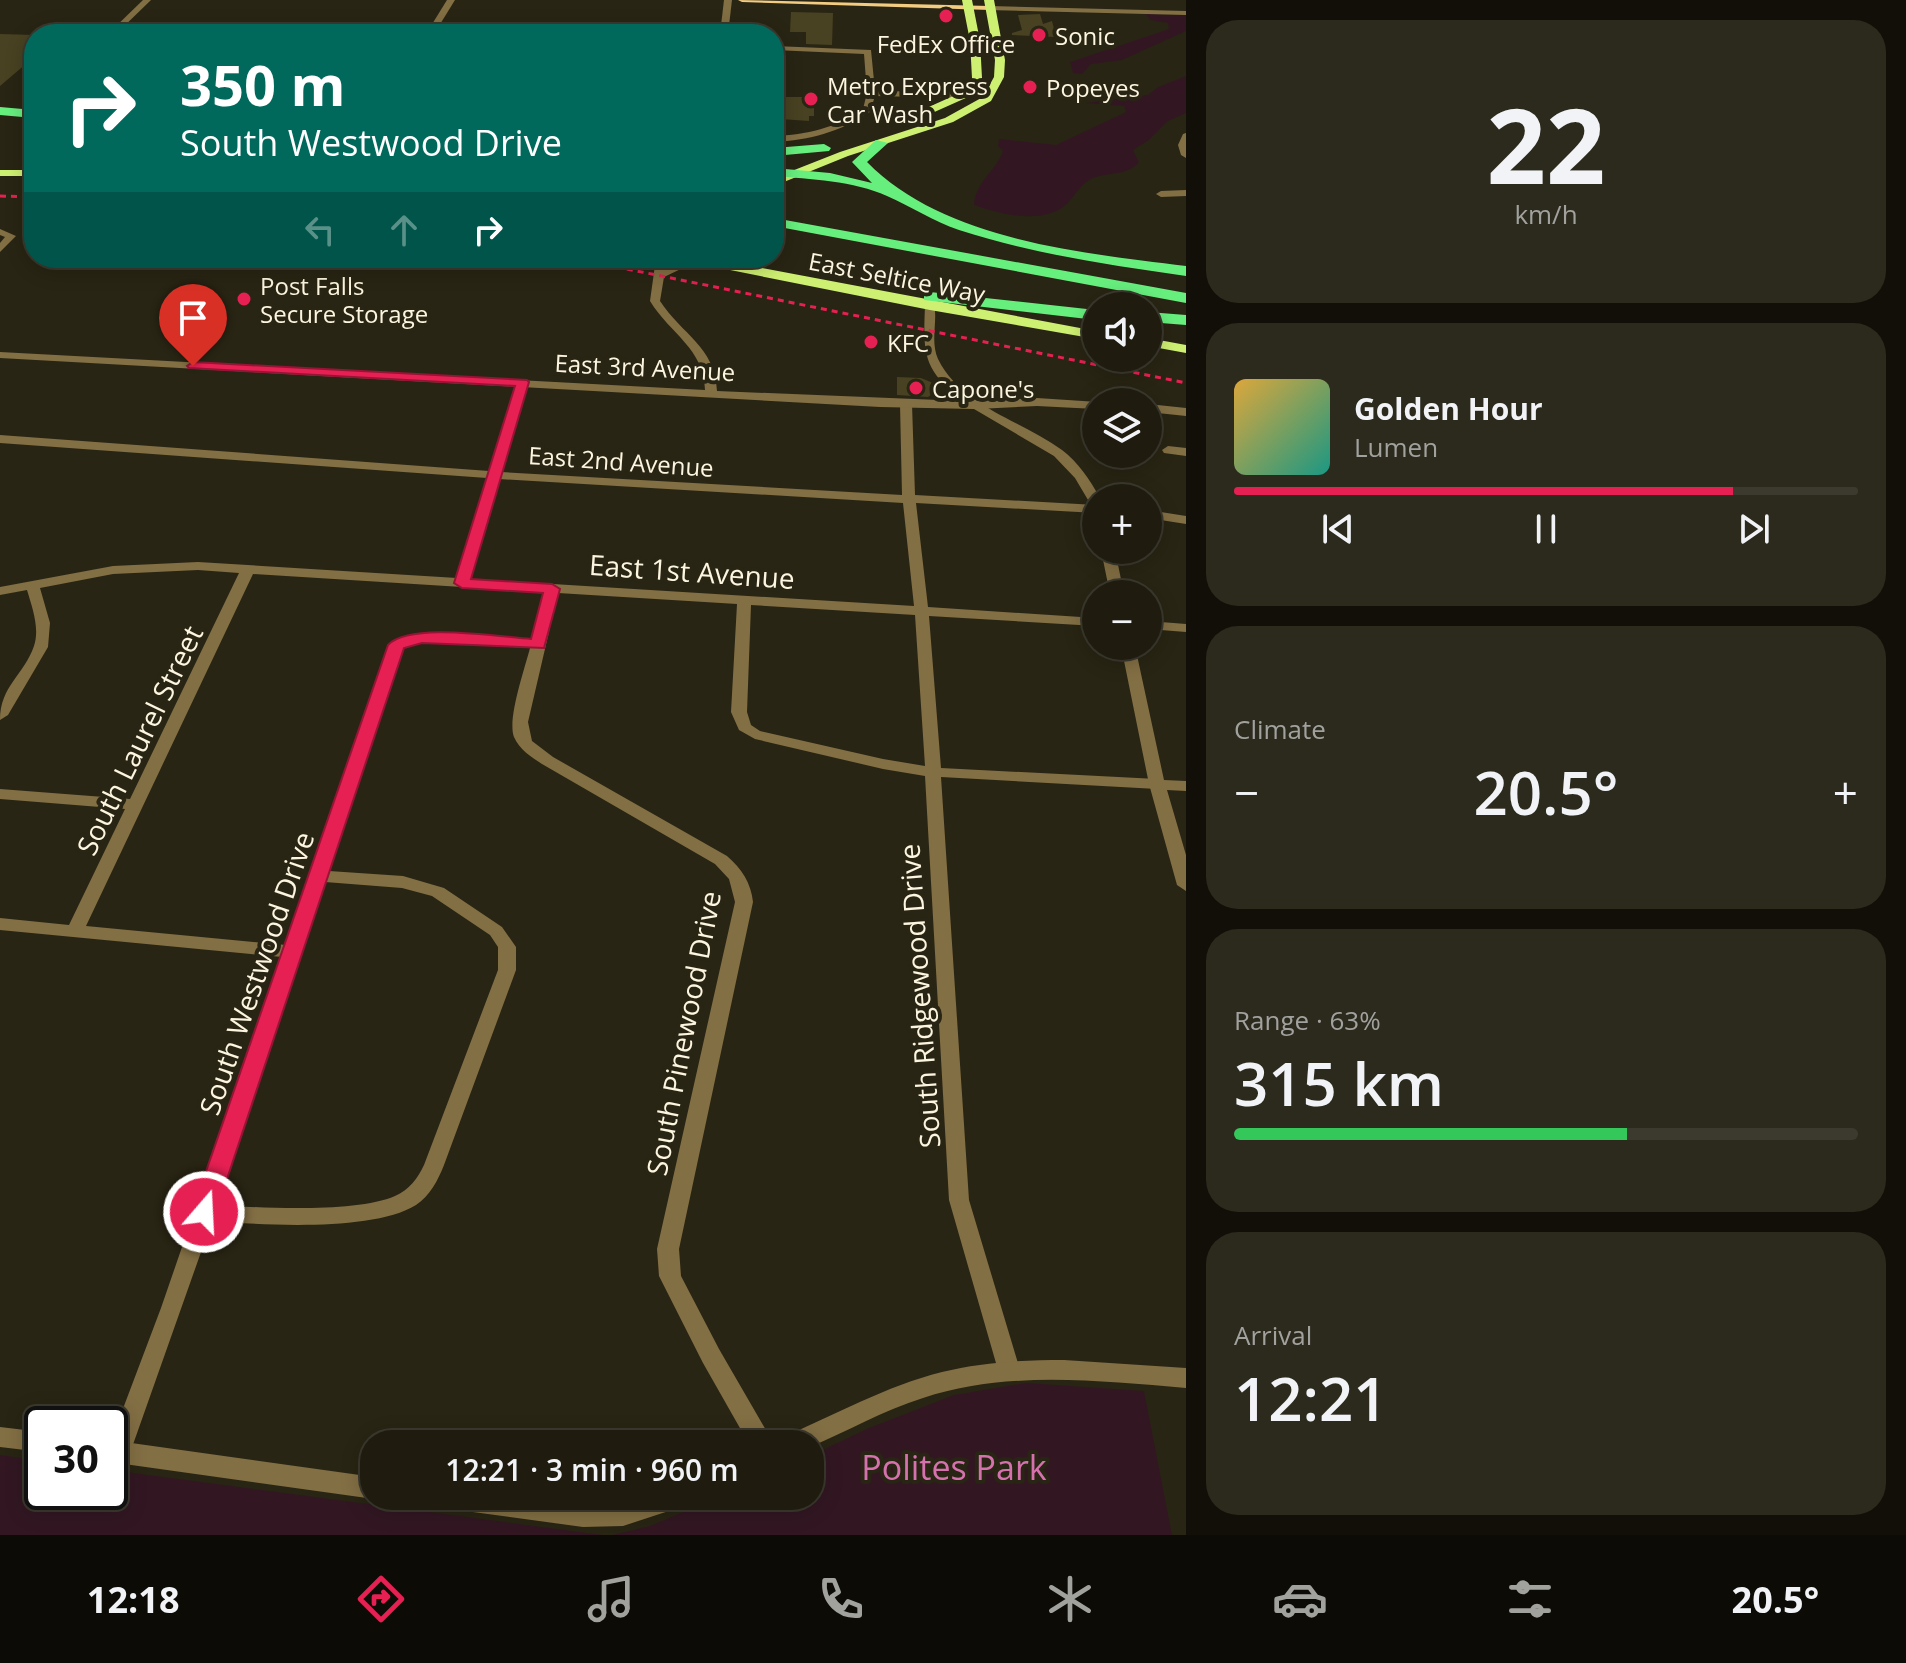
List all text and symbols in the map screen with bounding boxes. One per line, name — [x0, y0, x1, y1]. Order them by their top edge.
marker: FedEx Office — [937, 7, 955, 25]
place label: Sonic — [1055, 19, 1115, 52]
marker: Sonic — [1030, 26, 1048, 44]
place label: FedEx Office — [877, 27, 1015, 60]
text: 350 m — [180, 46, 346, 122]
icon: right — [48, 56, 152, 160]
place label: Metro Express Car Wash — [827, 69, 988, 130]
place label: Popeyes — [1046, 71, 1140, 104]
text: 22 — [1487, 73, 1605, 214]
marker: Popeyes — [1021, 78, 1039, 96]
marker: Metro Express Car Wash — [802, 90, 820, 108]
text: South Westwood Drive — [180, 118, 562, 167]
text: km/h — [1514, 196, 1578, 232]
icon: left — [298, 208, 342, 252]
icon: ahead — [382, 208, 426, 252]
icon: right — [466, 208, 510, 252]
street label: East Seltice Way — [806, 244, 989, 310]
place label: Post Falls Secure Storage — [260, 269, 428, 330]
pin — [159, 284, 227, 366]
marker: Post Falls Secure Storage — [235, 290, 253, 308]
map controls — [1082, 292, 1162, 660]
button: sound — [1082, 292, 1162, 372]
icon: arrive — [171, 296, 215, 340]
place label: KFC — [887, 326, 929, 359]
marker: KFC — [862, 333, 880, 351]
street label: East 3rd Avenue — [554, 346, 736, 388]
place label: Capone's — [932, 372, 1034, 405]
marker: Capone's — [907, 379, 925, 397]
button: layers — [1082, 388, 1162, 468]
text: Golden Hour — [1354, 388, 1543, 429]
text: Lumen — [1354, 429, 1438, 465]
street label: East 2nd Avenue — [527, 438, 715, 484]
button: + — [1082, 484, 1162, 564]
icon: previous — [1316, 507, 1360, 551]
icon: pause — [1524, 507, 1568, 551]
icon: next — [1732, 507, 1776, 551]
street label: East 1st Avenue — [588, 545, 796, 597]
button: − — [1082, 580, 1162, 660]
street label: South Laurel Street — [67, 619, 211, 861]
text: Climate — [1234, 711, 1326, 747]
text: 20.5° — [1473, 751, 1619, 833]
text: − — [1234, 762, 1259, 822]
text: + — [1833, 762, 1858, 822]
street label: South Westwood Drive — [190, 826, 322, 1120]
street label: South Ridgewood Drive — [889, 843, 949, 1149]
street label: South Pinewood Drive — [637, 888, 729, 1178]
text: Range · 63% — [1234, 1002, 1381, 1038]
text: 315 km — [1234, 1042, 1444, 1124]
position arrow — [162, 1170, 246, 1254]
text: Arrival — [1234, 1317, 1312, 1353]
text: 12:21 — [1234, 1357, 1388, 1439]
speed limit sign: 30 — [24, 1406, 128, 1510]
park label: Polites Park — [861, 1444, 1047, 1490]
text: 12:21 · 3 min · 960 m — [445, 1449, 739, 1490]
icon: directions — [353, 1571, 409, 1627]
icon: music — [583, 1571, 639, 1627]
icon: phone — [813, 1571, 869, 1627]
icon: climate — [1042, 1571, 1098, 1627]
icon: car — [1272, 1571, 1328, 1627]
icon: filters — [1502, 1571, 1558, 1627]
text: 12:18 — [87, 1575, 179, 1624]
text: 20.5° — [1732, 1575, 1819, 1624]

